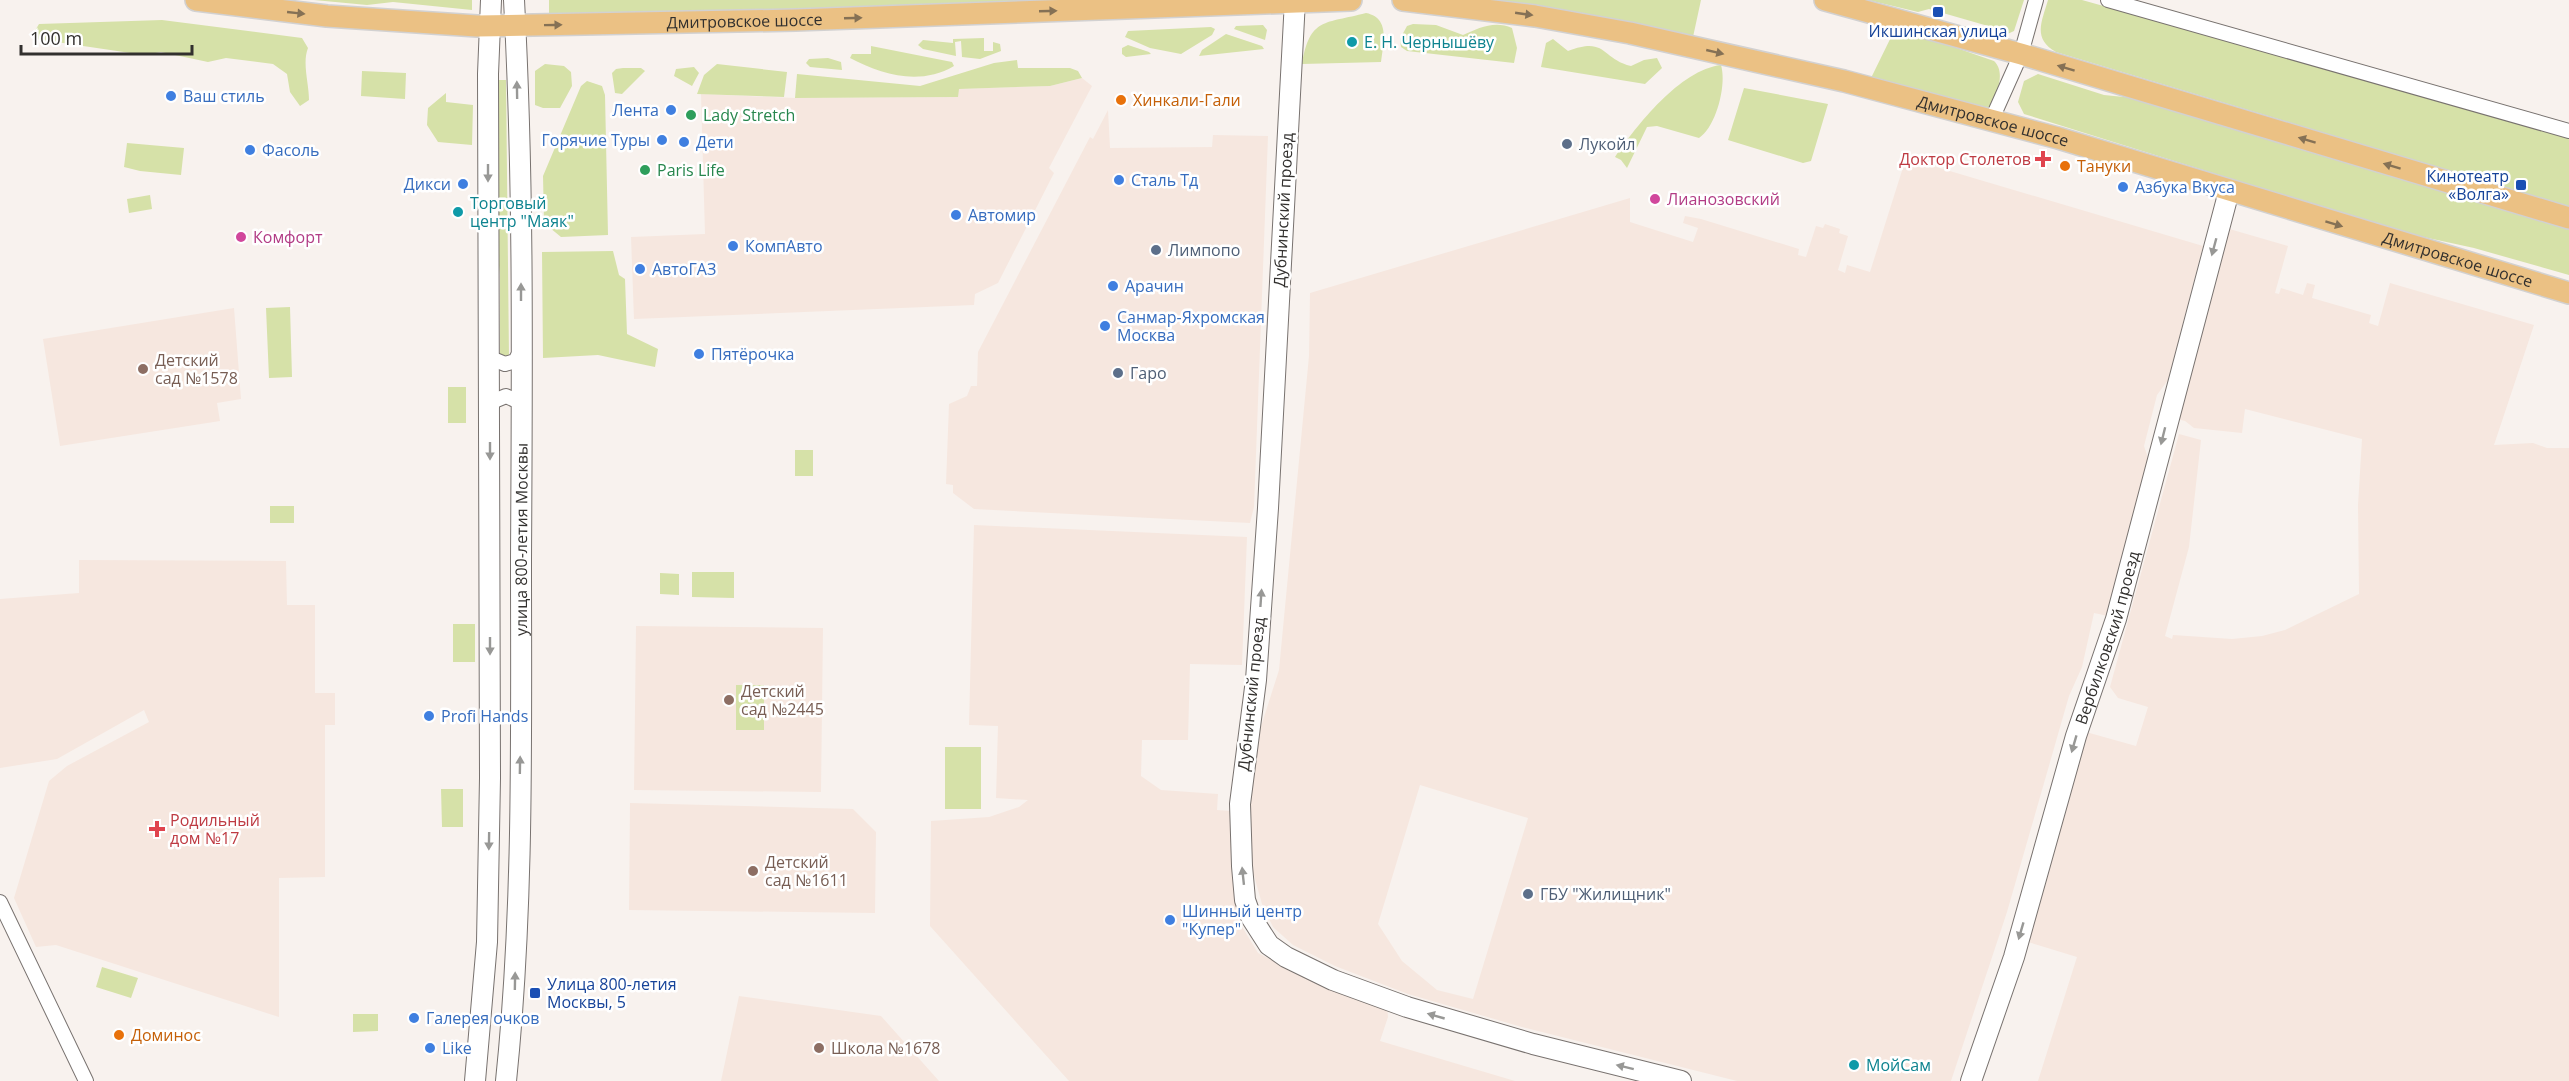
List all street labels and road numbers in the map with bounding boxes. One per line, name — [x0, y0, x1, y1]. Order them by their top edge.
street label: Дмитровское шоссе — [667, 8, 823, 33]
street label: Дмитровское шоссе — [1915, 90, 2071, 152]
street label: Дубнинский проезд — [1268, 132, 1298, 288]
street label: Дмитровское шоссе — [2380, 226, 2536, 292]
street label: улица 800-летия Москвы — [510, 443, 533, 636]
street label: Вербилковский проезд — [2070, 549, 2144, 727]
street label: Дубнинский проезд — [1232, 616, 1270, 772]

